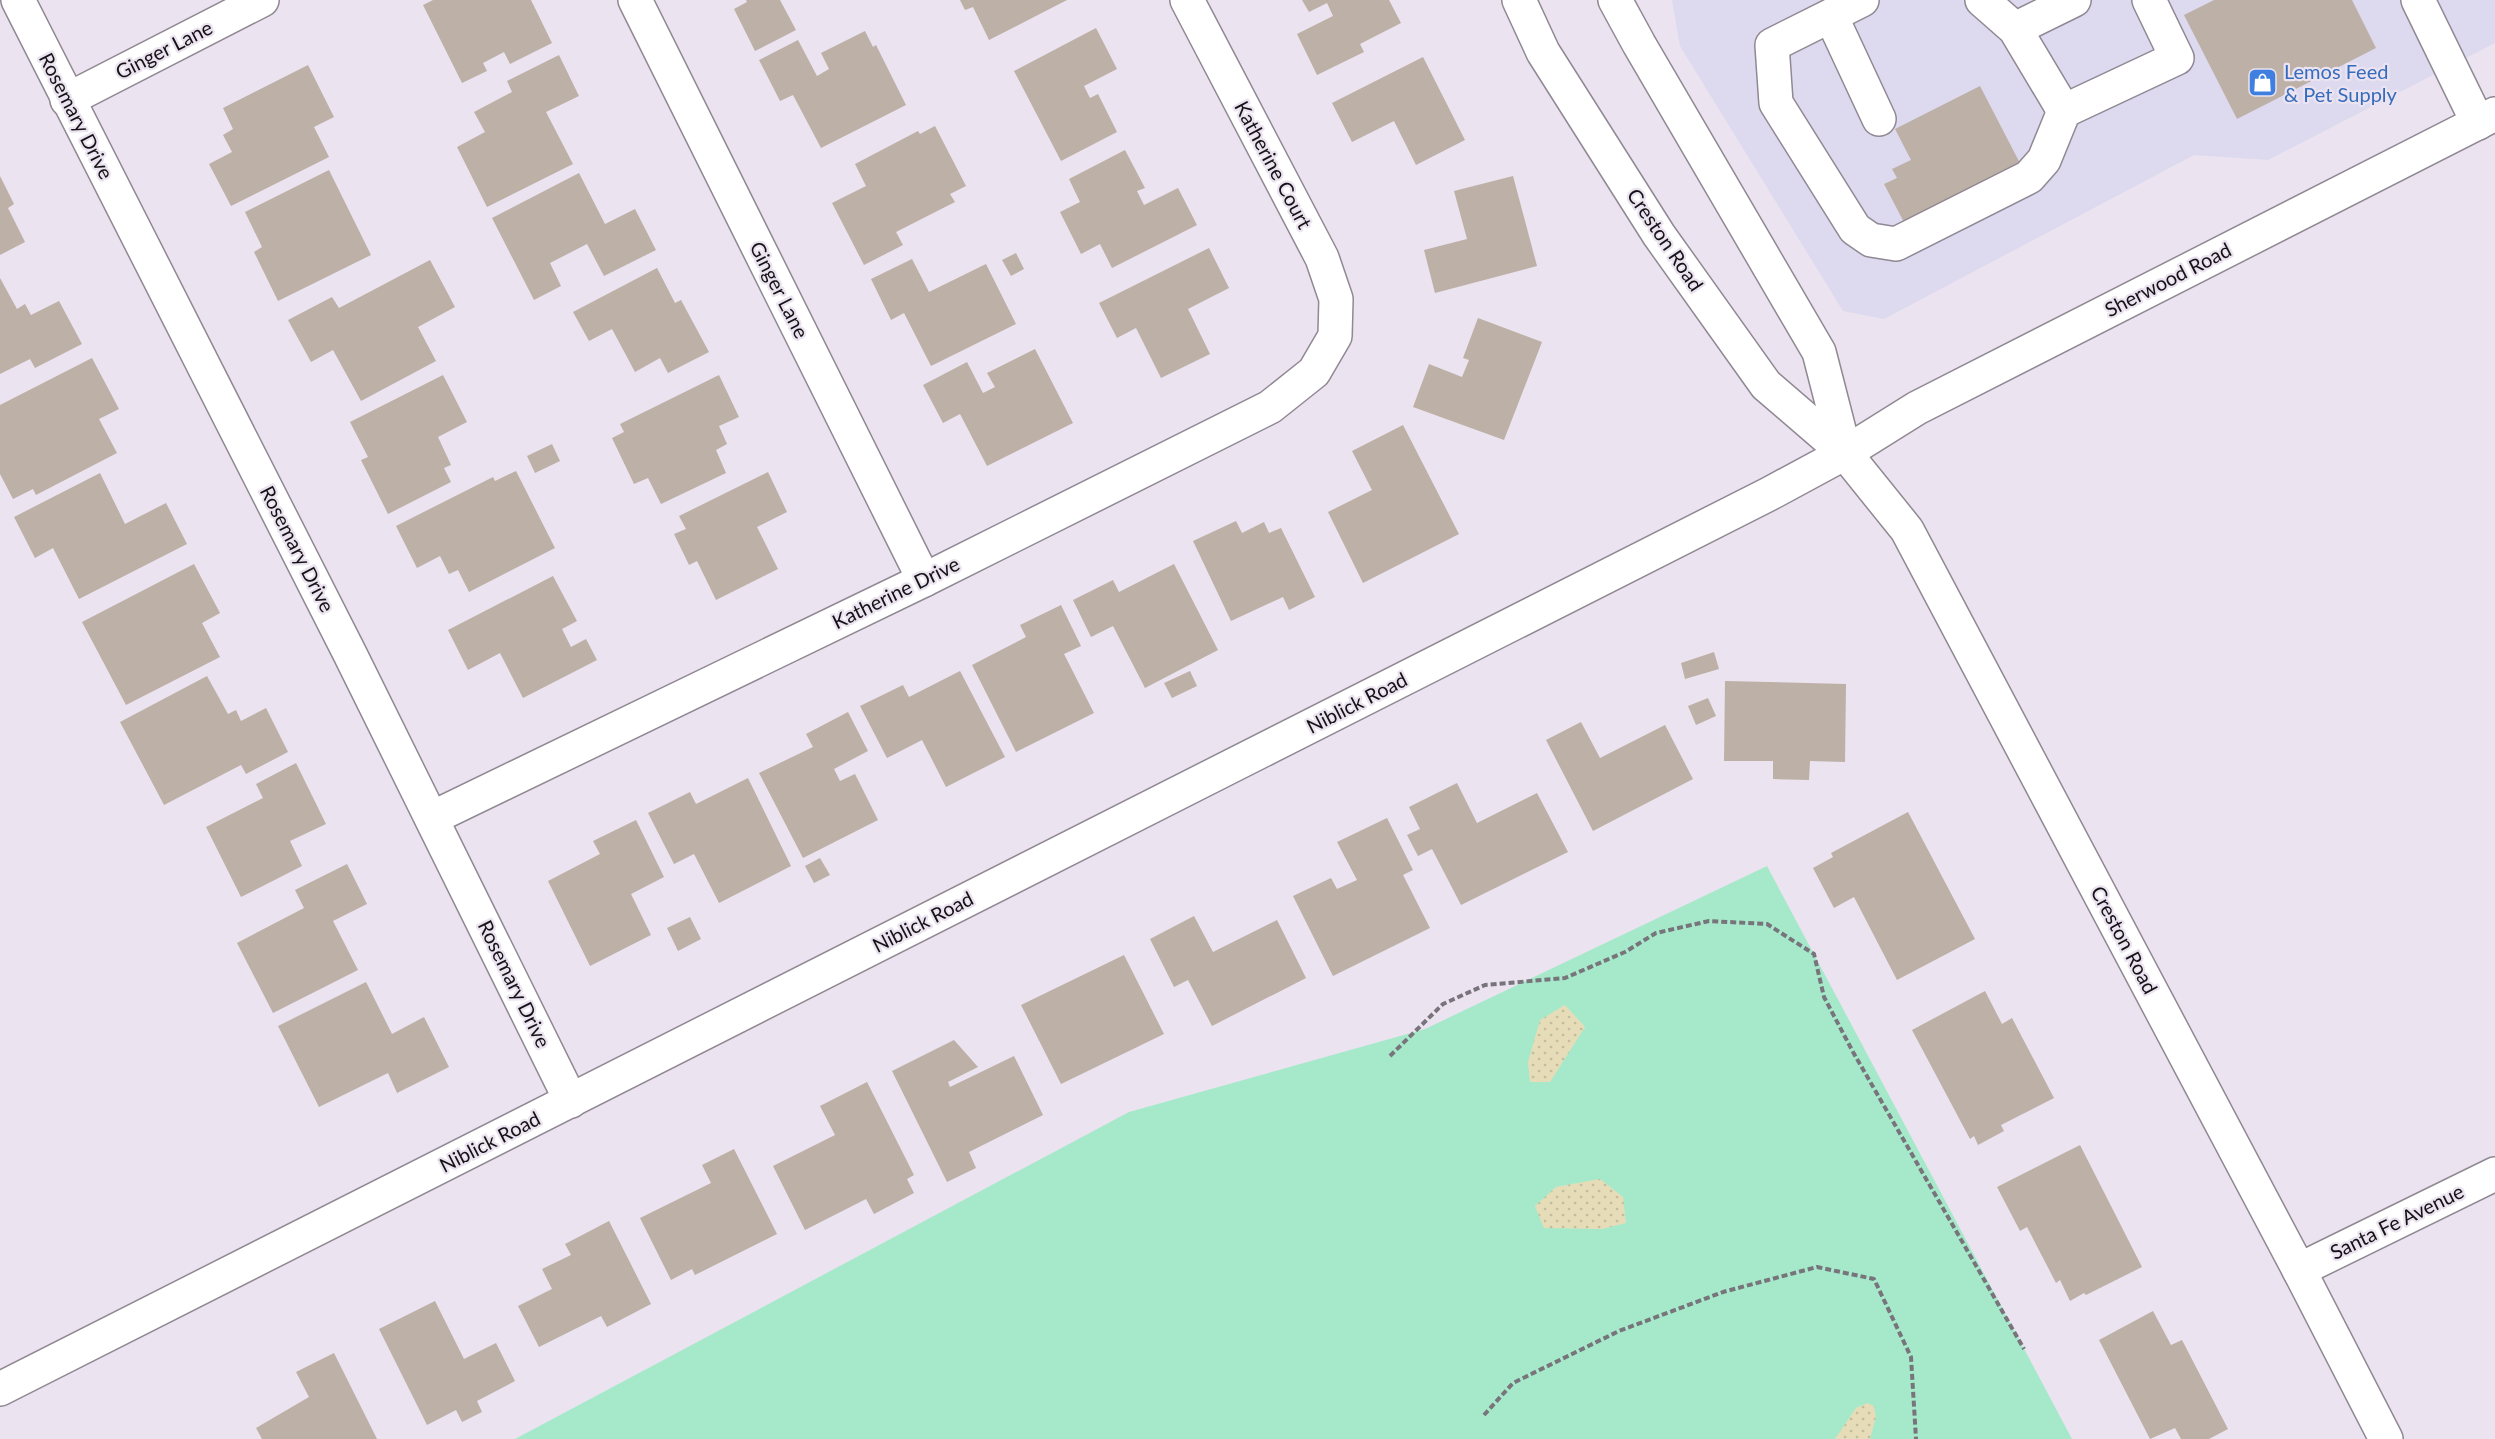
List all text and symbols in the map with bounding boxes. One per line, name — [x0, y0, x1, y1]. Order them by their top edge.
street label: Ginger Lane — [111, 15, 216, 84]
street label: Rosemary Drive — [35, 48, 119, 183]
place label: Lemos Feed & Pet Supply — [2284, 59, 2398, 106]
shop icon: Lemos Feed & Pet Supply — [2247, 67, 2279, 99]
street label: Katherine Court — [1230, 97, 1318, 232]
street label: Creston Road — [1623, 184, 1709, 295]
street label: Ginger Lane — [745, 237, 814, 342]
street label: Sherwood Road — [2100, 237, 2235, 321]
street label: Rosemary Drive — [256, 481, 340, 616]
street label: Katherine Drive — [828, 551, 963, 633]
street label: Niblick Road — [1302, 666, 1411, 738]
street label: Creston Road — [2086, 882, 2163, 997]
street label: Niblick Road — [868, 885, 977, 957]
street label: Rosemary Drive — [474, 916, 556, 1051]
street label: Niblick Road — [435, 1105, 544, 1177]
street label: Santa Fe Avenue — [2326, 1178, 2467, 1264]

